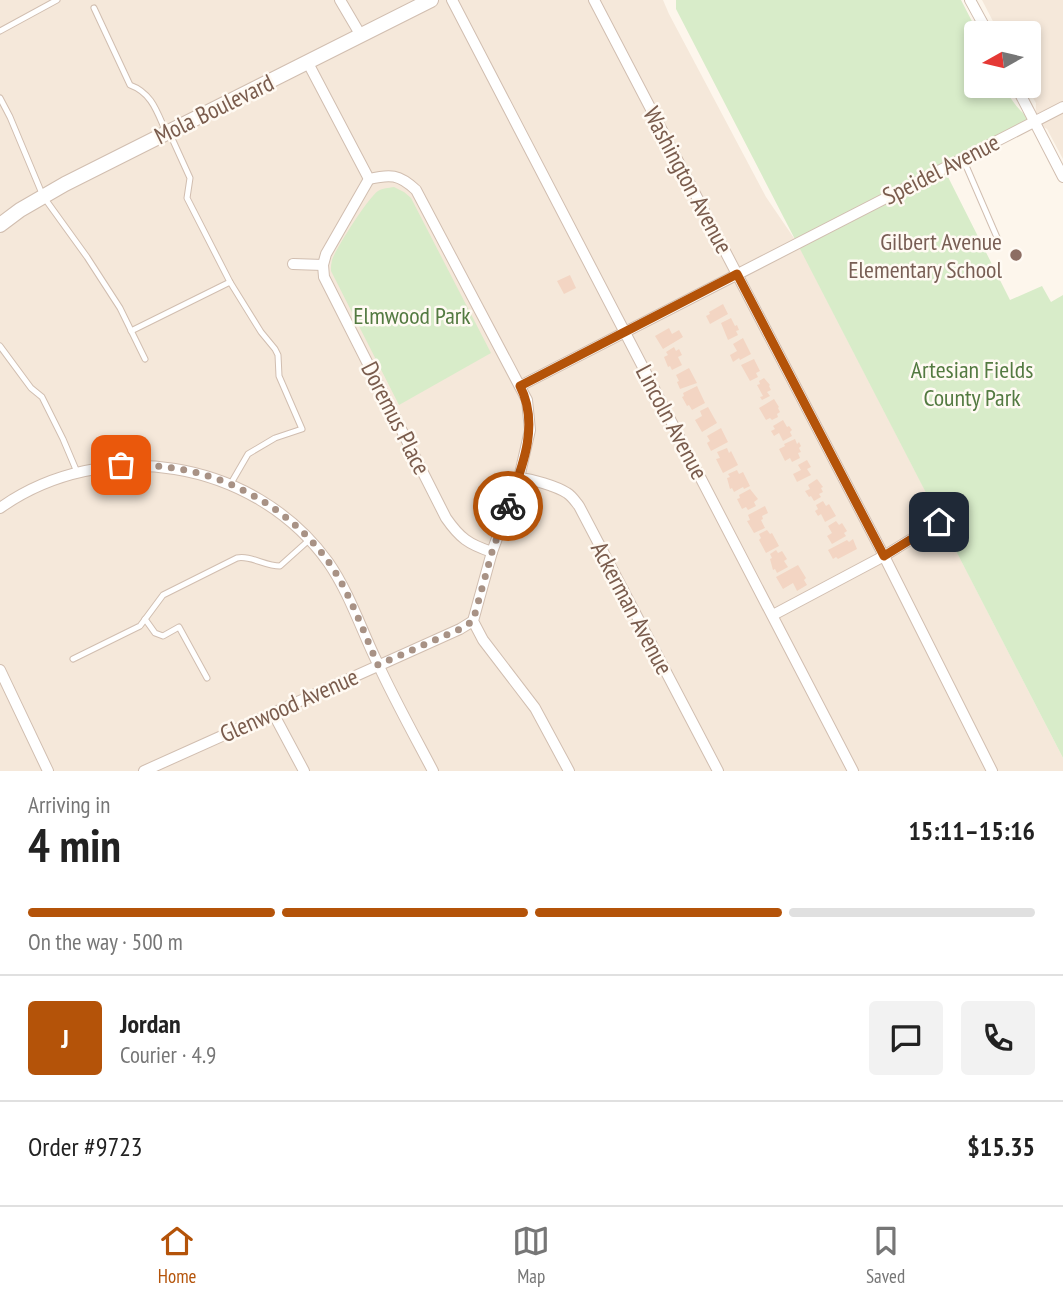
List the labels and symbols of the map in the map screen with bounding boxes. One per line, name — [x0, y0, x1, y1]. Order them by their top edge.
north arrow — [964, 21, 1041, 98]
street label: Mola Boulevard — [149, 67, 279, 151]
street label: Washington Avenue — [636, 101, 740, 259]
street label: Speidel Avenue — [877, 126, 1005, 212]
place label: Gilbert Avenue Elementary School — [848, 226, 1002, 285]
marker: Gilbert Avenue Elementary School — [1008, 247, 1024, 263]
park label: Elmwood Park — [353, 300, 471, 331]
park label: Artesian Fields County Park — [911, 354, 1033, 413]
street label: Doremus Place — [354, 356, 438, 480]
street label: Lincoln Avenue — [629, 359, 715, 485]
pin — [91, 435, 151, 495]
courier — [473, 471, 543, 541]
pin — [909, 492, 969, 552]
street label: Ackerman Avenue — [584, 536, 680, 680]
street label: Glenwood Avenue — [215, 661, 363, 749]

